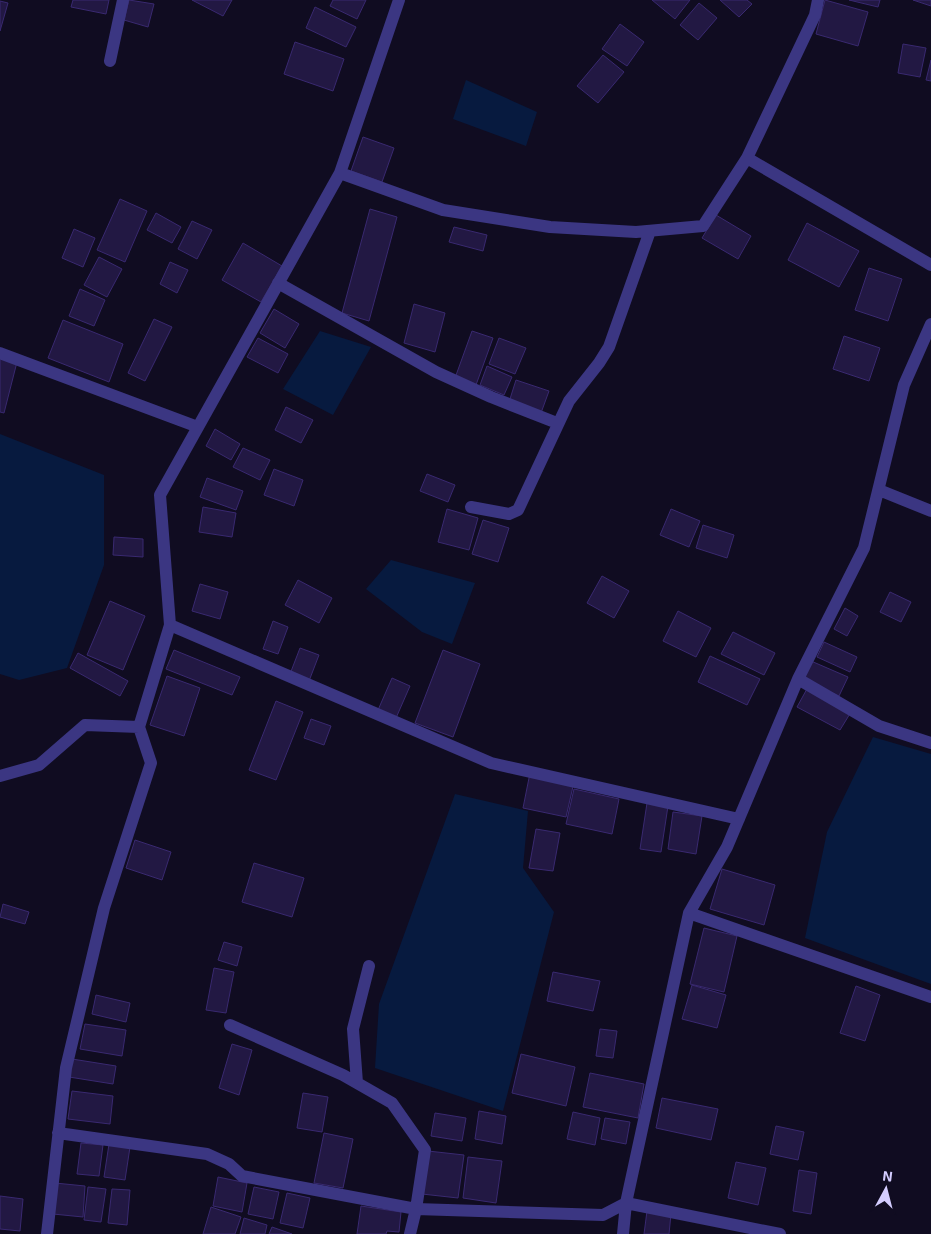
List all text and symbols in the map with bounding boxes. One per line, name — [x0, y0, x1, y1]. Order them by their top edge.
north arrow — [861, 1164, 911, 1214]
text: N — [882, 1167, 894, 1185]

